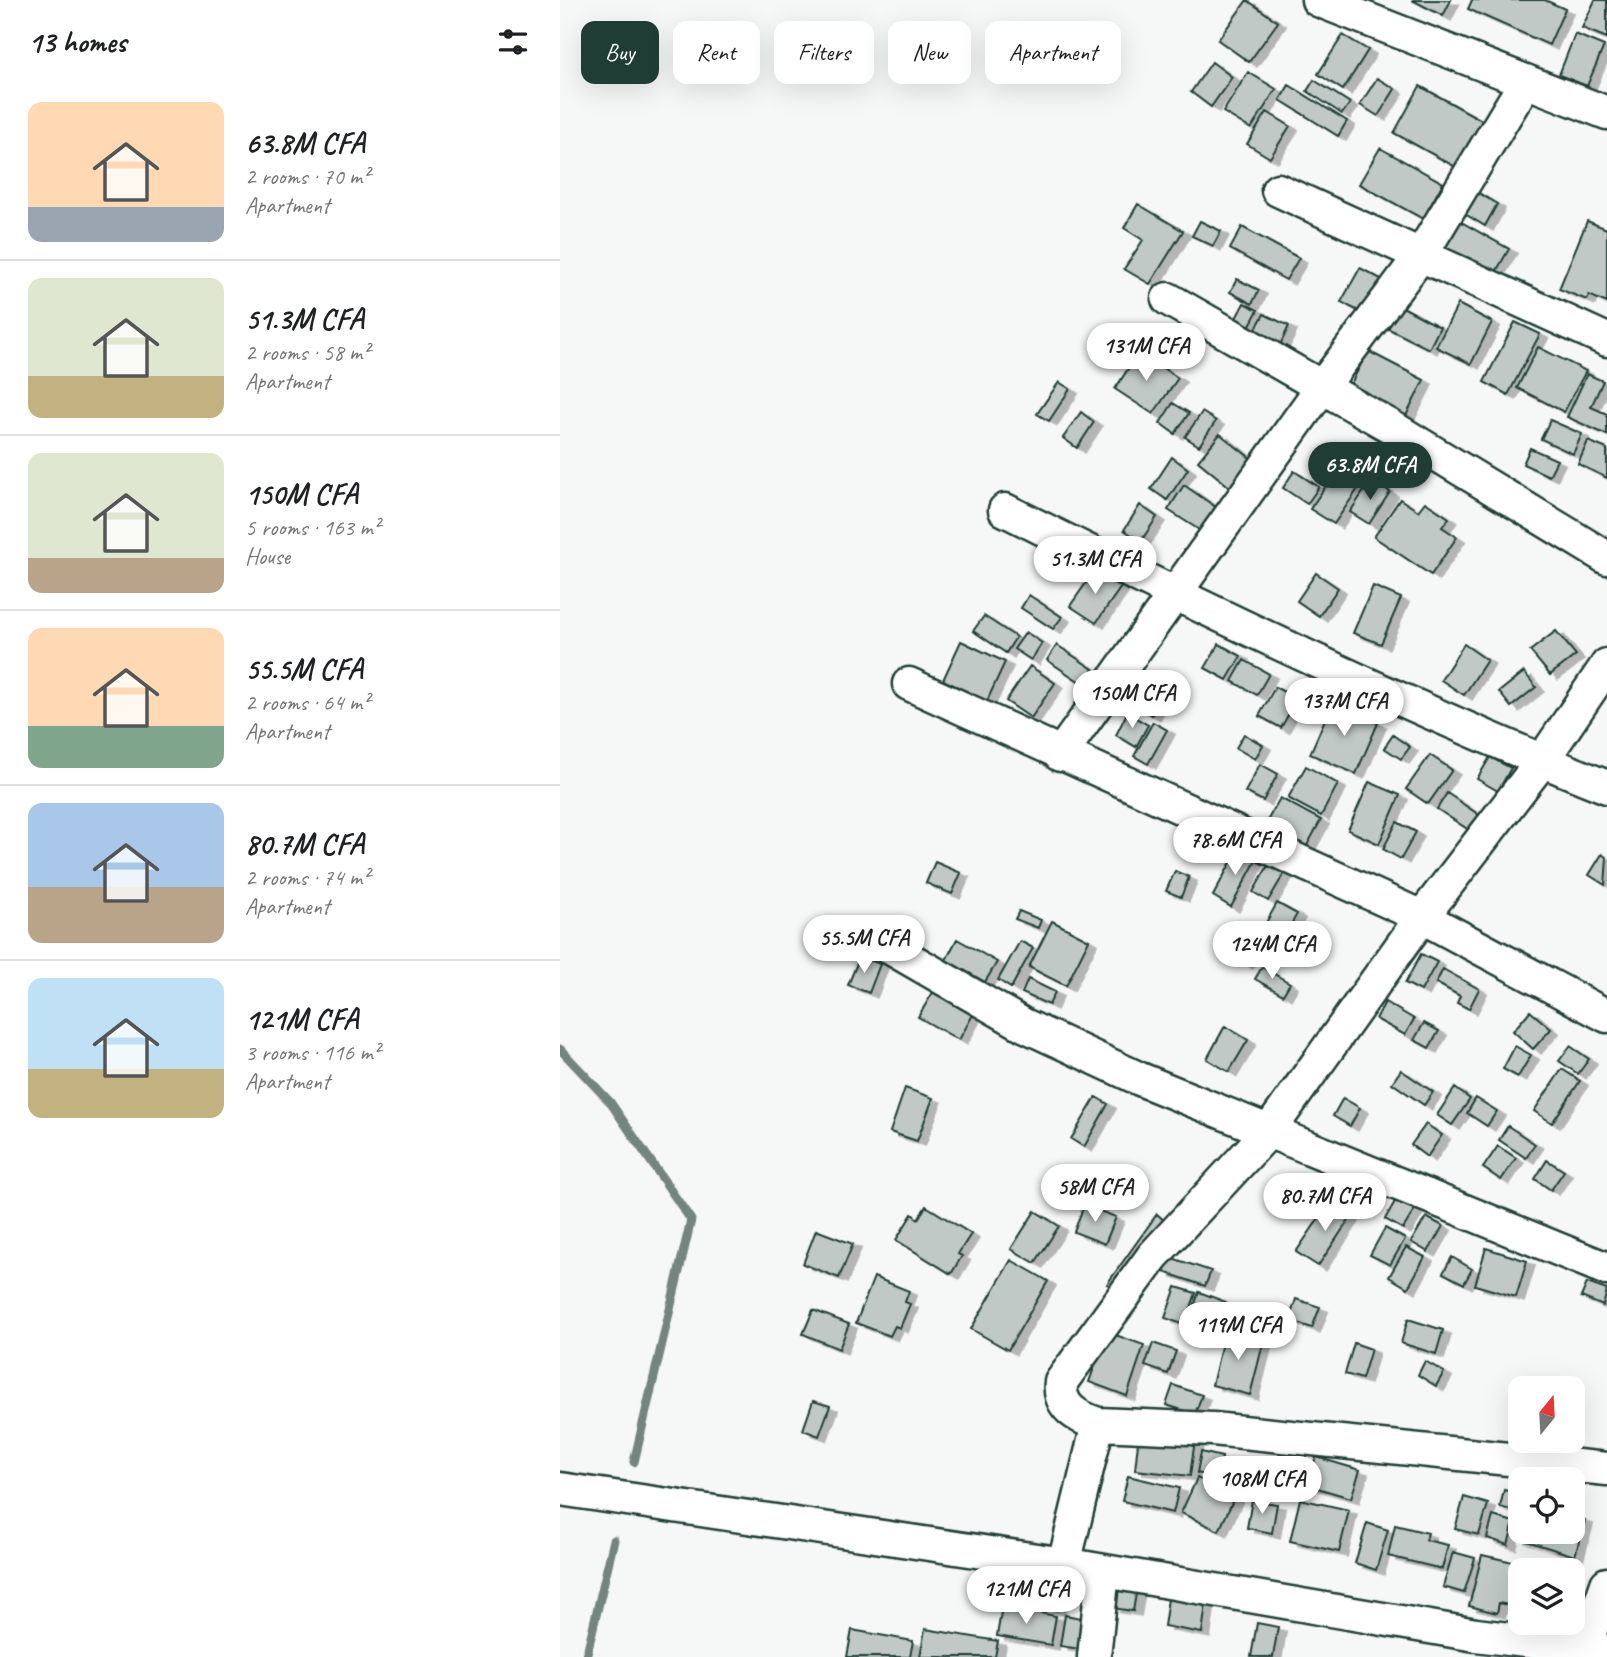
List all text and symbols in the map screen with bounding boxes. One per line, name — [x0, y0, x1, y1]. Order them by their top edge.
chip: Buy — [581, 21, 659, 84]
chip: Rent — [673, 21, 760, 84]
chip: Filters — [774, 21, 874, 84]
chip: New — [888, 21, 971, 84]
chip: Apartment — [985, 21, 1121, 84]
text: 13 homes — [28, 23, 126, 61]
icon: filters — [494, 23, 532, 61]
text: 63.8M CFA — [245, 124, 365, 162]
icon: home — [84, 130, 168, 214]
text: 2 rooms · 70 m² — [245, 162, 369, 191]
text: Apartment — [245, 191, 330, 220]
text: 51.3M CFA — [245, 300, 364, 338]
icon: home — [84, 306, 168, 390]
pin: 131M CFA — [1074, 324, 1218, 383]
text: 131M CFA — [1103, 331, 1189, 360]
text: 2 rooms · 58 m² — [245, 338, 369, 367]
text: Apartment — [245, 367, 330, 396]
pin: 63.8M CFA — [1290, 442, 1450, 502]
text: 63.8M CFA — [1324, 450, 1416, 479]
text: 150M CFA — [245, 475, 358, 513]
icon: home — [84, 481, 168, 565]
text: 5 rooms · 163 m² — [245, 513, 380, 542]
pin: 51.3M CFA — [1015, 536, 1175, 596]
text: House — [245, 542, 290, 571]
text: 51.3M CFA — [1050, 544, 1140, 573]
text: 55.5M CFA — [245, 650, 363, 688]
icon: home — [84, 656, 168, 740]
pin: 150M CFA — [1060, 670, 1204, 730]
text: 150M CFA — [1089, 678, 1175, 707]
pin: 137M CFA — [1272, 678, 1416, 738]
text: 137M CFA — [1301, 686, 1387, 715]
text: 2 rooms · 64 m² — [245, 688, 369, 717]
text: Apartment — [245, 717, 330, 746]
pin: 78.6M CFA — [1155, 818, 1315, 877]
text: 80.7M CFA — [245, 825, 364, 863]
text: 78.6M CFA — [1189, 825, 1281, 854]
icon: home — [84, 831, 168, 915]
text: 2 rooms · 74 m² — [245, 863, 369, 892]
text: Apartment — [245, 892, 330, 921]
pin: 55.5M CFA — [784, 916, 944, 975]
pin: 124M CFA — [1200, 922, 1344, 981]
text: 55.5M CFA — [819, 923, 909, 952]
text: 124M CFA — [1229, 929, 1315, 958]
text: 121M CFA — [245, 1000, 358, 1038]
icon: home — [84, 1006, 168, 1090]
text: 3 rooms · 116 m² — [245, 1038, 380, 1067]
text: Apartment — [245, 1067, 330, 1096]
pin: 58M CFA — [1030, 1164, 1160, 1224]
text: 58M CFA — [1057, 1172, 1133, 1201]
pin: 80.7M CFA — [1245, 1174, 1405, 1233]
text: 80.7M CFA — [1279, 1181, 1371, 1210]
pin: 119M CFA — [1166, 1302, 1310, 1362]
text: 119M CFA — [1195, 1310, 1281, 1339]
north arrow — [1508, 1376, 1586, 1452]
map controls — [1508, 1376, 1585, 1635]
pin: 108M CFA — [1190, 1456, 1334, 1516]
text: 108M CFA — [1219, 1464, 1305, 1493]
button: locate — [1508, 1467, 1585, 1544]
button: layers — [1508, 1558, 1585, 1635]
pin: 121M CFA — [954, 1566, 1098, 1626]
text: 121M CFA — [983, 1574, 1069, 1603]

